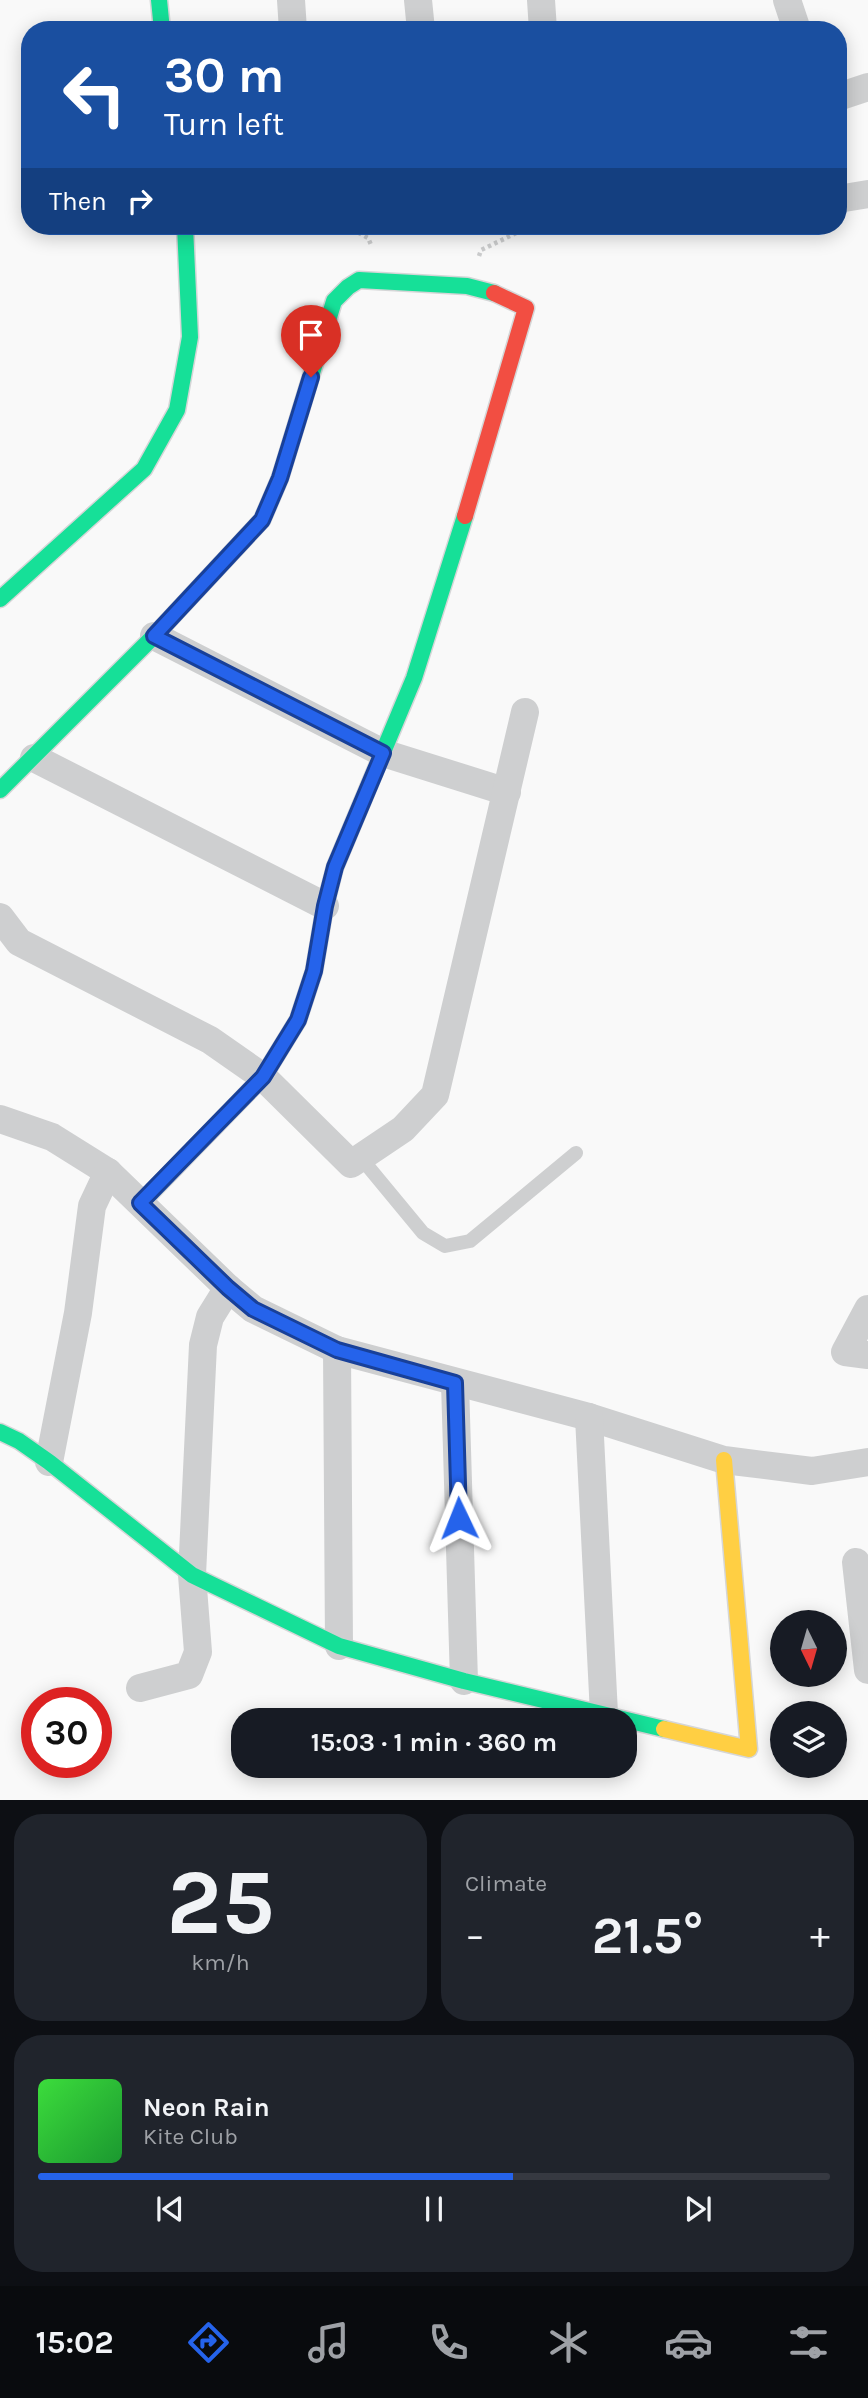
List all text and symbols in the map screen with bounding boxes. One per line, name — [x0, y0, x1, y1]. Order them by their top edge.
text: 30 m — [164, 47, 284, 104]
icon: left — [49, 49, 140, 140]
text: Turn left — [164, 106, 284, 143]
icon: right — [121, 182, 159, 220]
text: Then — [49, 186, 107, 217]
pin — [281, 305, 341, 377]
icon: arrive — [292, 316, 330, 354]
position arrow — [422, 1481, 496, 1555]
north arrow — [770, 1610, 847, 1687]
map controls — [770, 1610, 847, 1778]
speed limit sign: 30 — [21, 1687, 112, 1778]
button: layers — [770, 1701, 847, 1778]
text: 15:03 · 1 min · 360 m — [311, 1727, 557, 1758]
text: 25 — [166, 1850, 275, 1956]
text: Climate — [465, 1870, 547, 1897]
text: 21.5° — [592, 1905, 703, 1966]
text: − — [465, 1913, 485, 1958]
text: + — [810, 1913, 830, 1958]
text: km/h — [191, 1949, 250, 1976]
text: Neon Rain — [143, 2092, 270, 2123]
text: Kite Club — [143, 2123, 238, 2150]
icon: previous — [151, 2190, 189, 2228]
icon: pause — [415, 2190, 453, 2228]
icon: next — [679, 2190, 717, 2228]
icon: directions — [184, 2318, 233, 2367]
icon: music — [304, 2318, 353, 2367]
icon: phone — [424, 2318, 473, 2367]
icon: climate — [544, 2318, 593, 2367]
icon: car — [664, 2318, 713, 2367]
icon: filters — [784, 2318, 833, 2367]
text: 15:02 — [35, 2324, 114, 2361]

